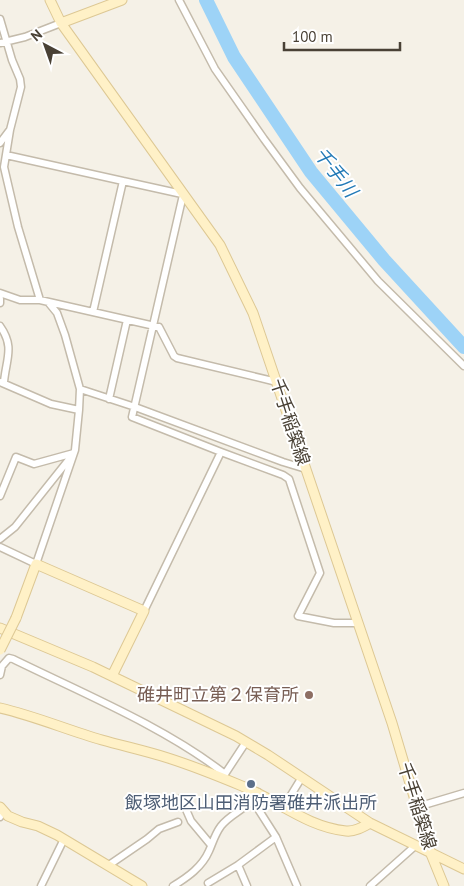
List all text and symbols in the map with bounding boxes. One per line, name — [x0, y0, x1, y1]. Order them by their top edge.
north arrow — [20, 20, 70, 70]
scale bar — [284, 20, 400, 52]
text: N — [27, 25, 46, 45]
text: 100 m — [292, 27, 333, 46]
water label: 千手川 — [309, 142, 364, 203]
street label: 千手稲築線 — [266, 375, 315, 468]
place label: 碓井町立第２保育所 — [137, 683, 299, 706]
marker: 碓井町立第２保育所 — [303, 689, 315, 701]
street label: 千手稲築線 — [393, 759, 442, 852]
marker: 飯塚地区山田消防署碓井派出所 — [245, 778, 257, 790]
place label: 飯塚地区山田消防署碓井派出所 — [125, 791, 377, 814]

